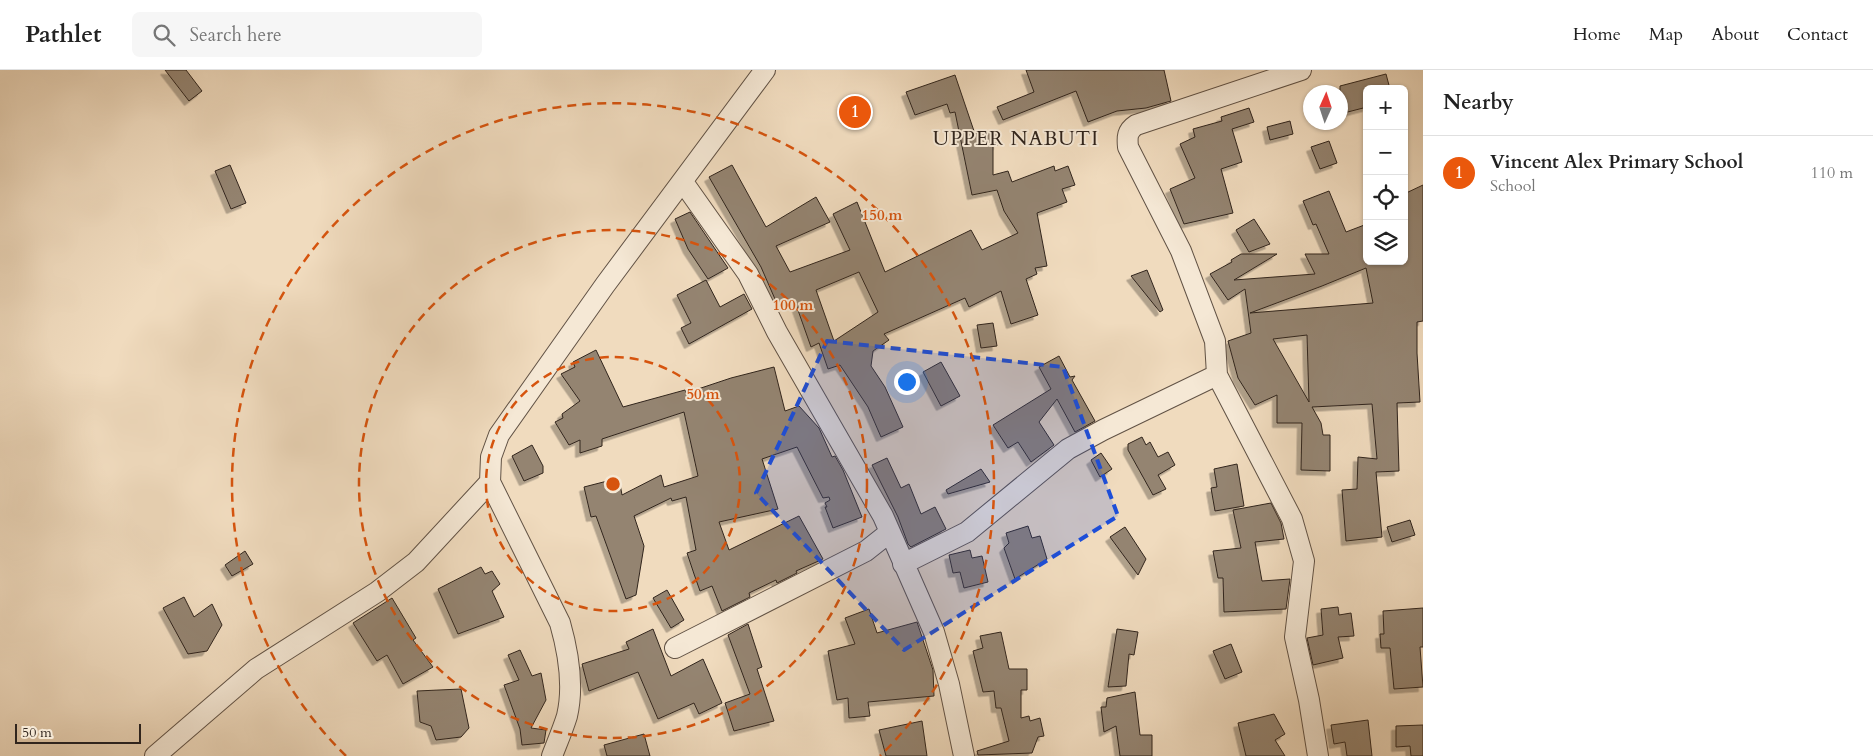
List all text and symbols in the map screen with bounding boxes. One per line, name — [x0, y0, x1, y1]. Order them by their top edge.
search box — [132, 12, 482, 57]
text: Pathlet — [25, 18, 102, 51]
icon: search — [150, 21, 178, 49]
text: Search here — [190, 22, 282, 48]
text: Home — [1573, 22, 1621, 47]
text: Map — [1649, 22, 1683, 47]
text: About — [1711, 22, 1759, 47]
text: Contact — [1787, 22, 1848, 47]
north arrow — [1303, 85, 1348, 130]
map controls — [1363, 85, 1408, 265]
button: + — [1363, 85, 1408, 130]
text: Nearby — [1443, 88, 1514, 117]
pin: 1 — [839, 93, 871, 131]
district label: UPPER NABUTI — [933, 125, 1099, 152]
button: − — [1363, 130, 1408, 175]
text: Vincent Alex Primary School — [1490, 149, 1743, 175]
text: 1 — [1455, 162, 1463, 184]
text: 110 m — [1811, 162, 1853, 184]
button: locate — [1363, 175, 1408, 220]
text: School — [1490, 175, 1535, 197]
text: 150 m — [862, 205, 903, 225]
button: layers — [1363, 220, 1408, 265]
text: 100 m — [773, 295, 814, 315]
your location — [894, 369, 920, 395]
text: 50 m — [686, 384, 720, 404]
centre of rings — [604, 475, 622, 493]
scale bar — [15, 721, 141, 744]
text: 50 m — [22, 723, 52, 742]

